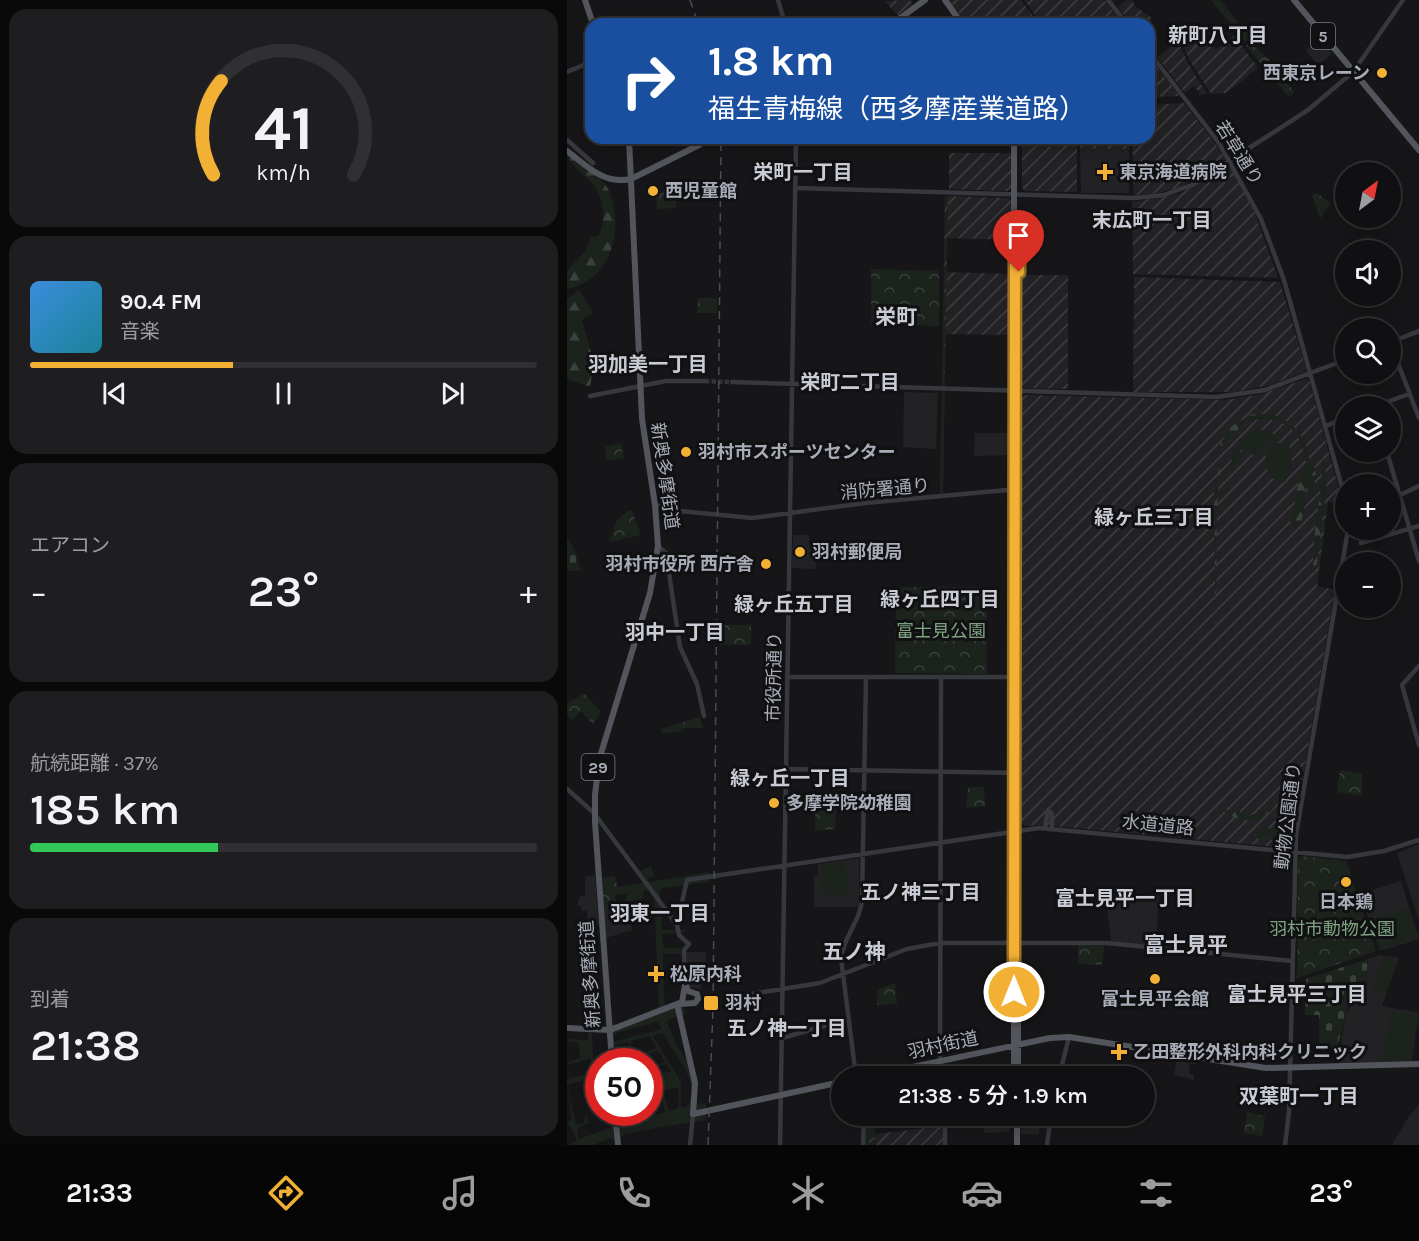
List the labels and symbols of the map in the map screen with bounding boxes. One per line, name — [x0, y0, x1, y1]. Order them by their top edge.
road number: 5 — [1311, 23, 1335, 49]
district label: 新町八丁目 — [1168, 24, 1268, 47]
place label: 西東京レーン — [1263, 62, 1370, 84]
marker: 西東京レーン — [1375, 66, 1389, 80]
street label: 若草通り — [1211, 117, 1267, 189]
district label: 栄町一丁目 — [753, 161, 853, 184]
place label: 東京海道病院 — [1119, 161, 1227, 183]
north arrow — [1335, 162, 1401, 228]
marker: 東京海道病院 — [1096, 163, 1114, 181]
place label: 西児童館 — [665, 180, 737, 202]
marker: 西児童館 — [646, 184, 660, 198]
district label: 末広町一丁目 — [1092, 209, 1212, 232]
pin — [993, 210, 1044, 272]
district label: 栄町 — [875, 305, 917, 329]
district label: 羽加美一丁目 — [588, 353, 708, 376]
district label: 栄町二丁目 — [800, 371, 900, 394]
street label: 新奥多摩街道 — [647, 421, 683, 531]
place label: 羽村市スポーツセンター — [698, 441, 896, 463]
marker: 羽村市スポーツセンター — [679, 445, 693, 459]
street label: 消防署通り — [839, 474, 931, 504]
district label: 緑ヶ丘三丁目 — [1094, 506, 1214, 529]
place label: 羽村郵便局 — [812, 541, 902, 563]
marker: 羽村郵便局 — [793, 545, 807, 559]
place label: 羽村市役所 西庁舎 — [605, 553, 754, 575]
marker: 羽村市役所 西庁舎 — [759, 557, 773, 571]
district label: 緑ヶ丘四丁目 — [880, 588, 1000, 611]
district label: 緑ヶ丘五丁目 — [734, 593, 854, 616]
park label: 富士見公園 — [896, 620, 986, 642]
district label: 羽中一丁目 — [625, 621, 725, 644]
street label: 市役所通り — [762, 632, 786, 722]
road number: 29 — [582, 754, 615, 780]
street label: 動物公園通り — [1271, 761, 1305, 871]
district label: 緑ヶ丘一丁目 — [730, 767, 850, 790]
place label: 多摩学院幼稚園 — [786, 792, 912, 814]
marker: 多摩学院幼稚園 — [767, 796, 781, 810]
street label: 水道道路 — [1121, 810, 1195, 840]
marker: 日本鶏 — [1339, 875, 1353, 889]
district label: 五ノ神三丁目 — [861, 881, 981, 904]
district label: 富士見平一丁目 — [1055, 887, 1195, 910]
place label: 日本鶏 — [1319, 891, 1373, 913]
district label: 羽東一丁目 — [610, 902, 710, 925]
park label: 羽村市動物公園 — [1269, 918, 1395, 940]
street label: 新奥多摩街道 — [575, 919, 605, 1029]
district label: 富士見平 — [1144, 933, 1228, 957]
district label: 五ノ神 — [823, 940, 886, 964]
position arrow — [982, 960, 1046, 1024]
place label: 松原内科 — [670, 963, 742, 985]
marker: 松原内科 — [647, 965, 665, 983]
marker: 富士見平会館 — [1148, 972, 1162, 986]
district label: 富士見平三丁目 — [1227, 983, 1367, 1006]
place label: 富士見平会館 — [1101, 988, 1209, 1010]
place label: 羽村 — [725, 992, 761, 1014]
marker: 羽村 — [702, 994, 720, 1012]
district label: 五ノ神一丁目 — [727, 1017, 847, 1040]
street label: 羽村街道 — [905, 1027, 981, 1063]
place label: 乙田整形外科内科クリニック — [1133, 1041, 1367, 1063]
marker: 乙田整形外科内科クリニック — [1110, 1043, 1128, 1061]
speed limit sign: 50 — [585, 1048, 663, 1126]
district label: 双葉町一丁目 — [1239, 1085, 1359, 1108]

